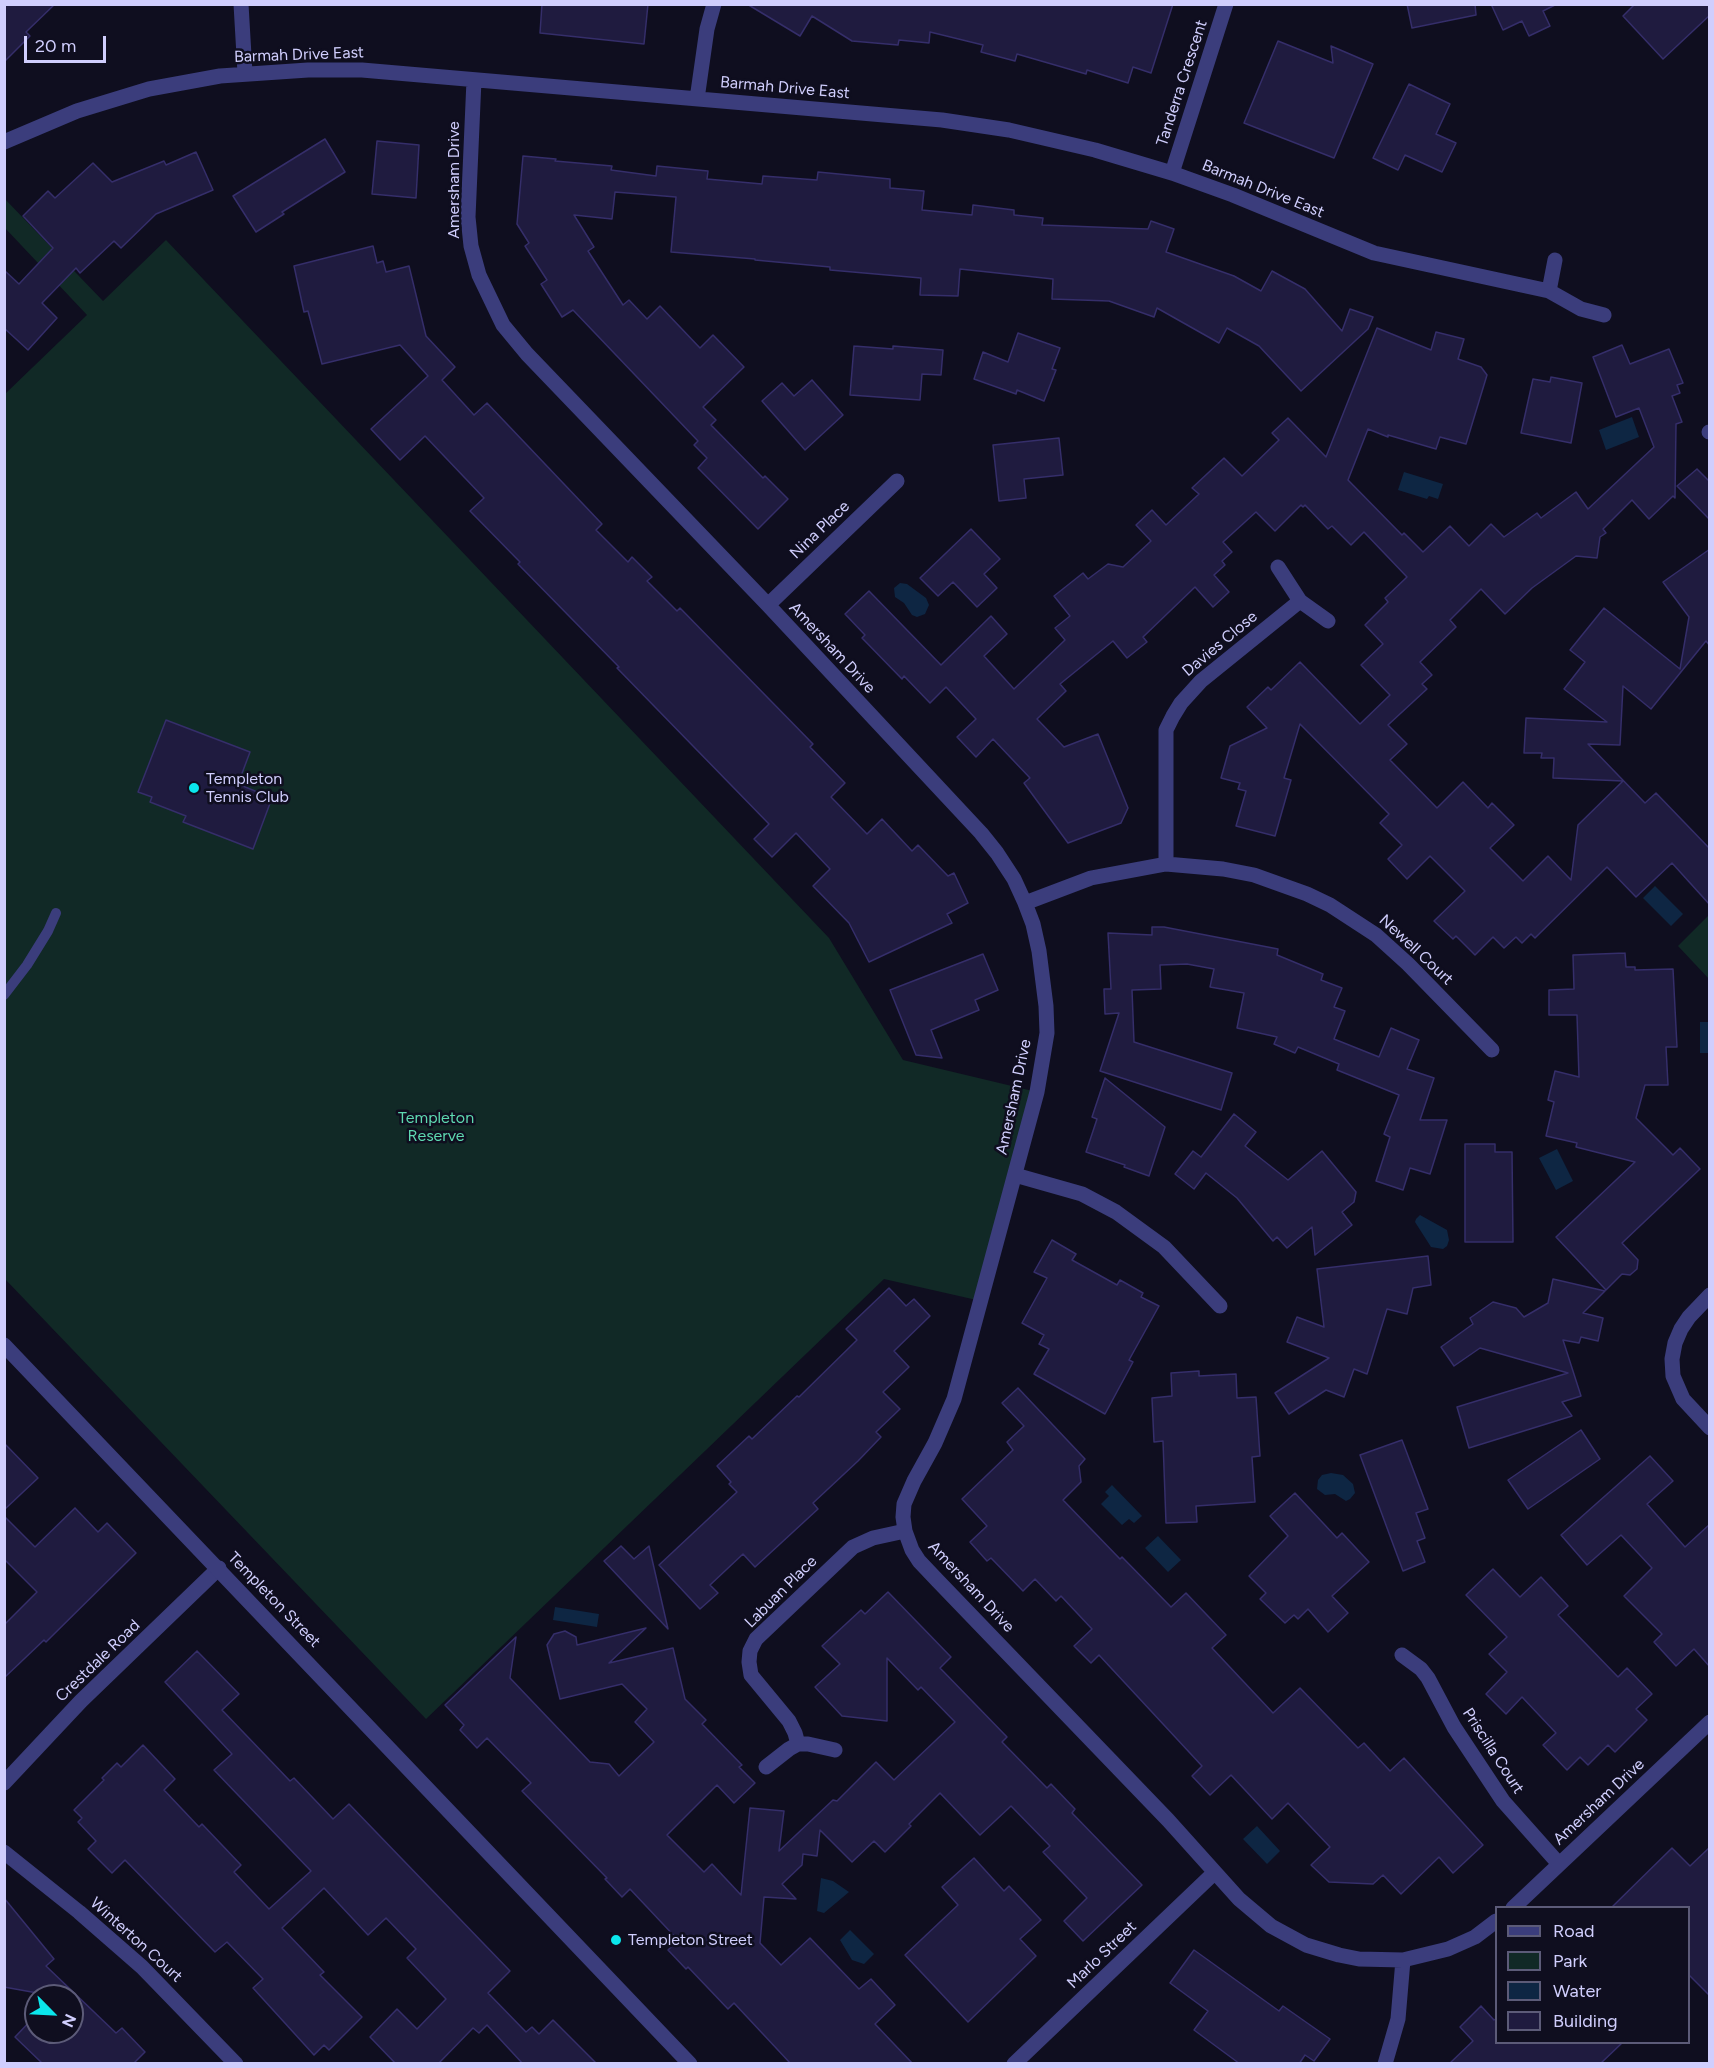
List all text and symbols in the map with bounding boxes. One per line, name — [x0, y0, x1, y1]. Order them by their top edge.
street label: Tanderra Crescent — [1153, 18, 1211, 148]
scale bar — [27, 24, 110, 62]
text: 20 m — [35, 35, 76, 57]
street label: Barmah Drive East — [234, 43, 364, 67]
street label: Barmah Drive East — [719, 73, 851, 103]
street label: Amersham Drive — [444, 121, 464, 239]
street label: Barmah Drive East — [1199, 156, 1327, 222]
street label: Nina Place — [786, 497, 854, 563]
street label: Amersham Drive — [785, 598, 879, 698]
street label: Davies Close — [1179, 607, 1261, 681]
place label: Templeton Tennis Club — [206, 769, 289, 807]
marker: Templeton Tennis Club — [187, 781, 201, 795]
street label: Newell Court — [1375, 911, 1457, 989]
street label: Amersham Drive — [992, 1037, 1036, 1157]
park label: Templeton Reserve — [398, 1108, 474, 1146]
street label: Amersham Drive — [924, 1537, 1018, 1637]
street label: Templeton Street — [224, 1548, 324, 1652]
street label: Labuan Place — [741, 1552, 821, 1632]
street label: Crestdale Road — [52, 1616, 144, 1706]
street label: Priscilla Court — [1458, 1704, 1528, 1798]
street label: Amersham Drive — [1549, 1755, 1649, 1849]
street label: Winterton Court — [86, 1894, 186, 1986]
legend — [1495, 1906, 1690, 2044]
street label: Marlo Street — [1063, 1917, 1141, 1993]
text: Road — [1553, 1920, 1594, 1942]
place label: Templeton Street — [628, 1930, 753, 1950]
marker: Templeton Street — [609, 1933, 623, 1947]
text: Park — [1553, 1950, 1587, 1972]
text: Water — [1553, 1980, 1601, 2002]
north arrow — [24, 1984, 84, 2044]
text: Building — [1553, 2010, 1618, 2032]
text: N — [58, 2011, 80, 2030]

